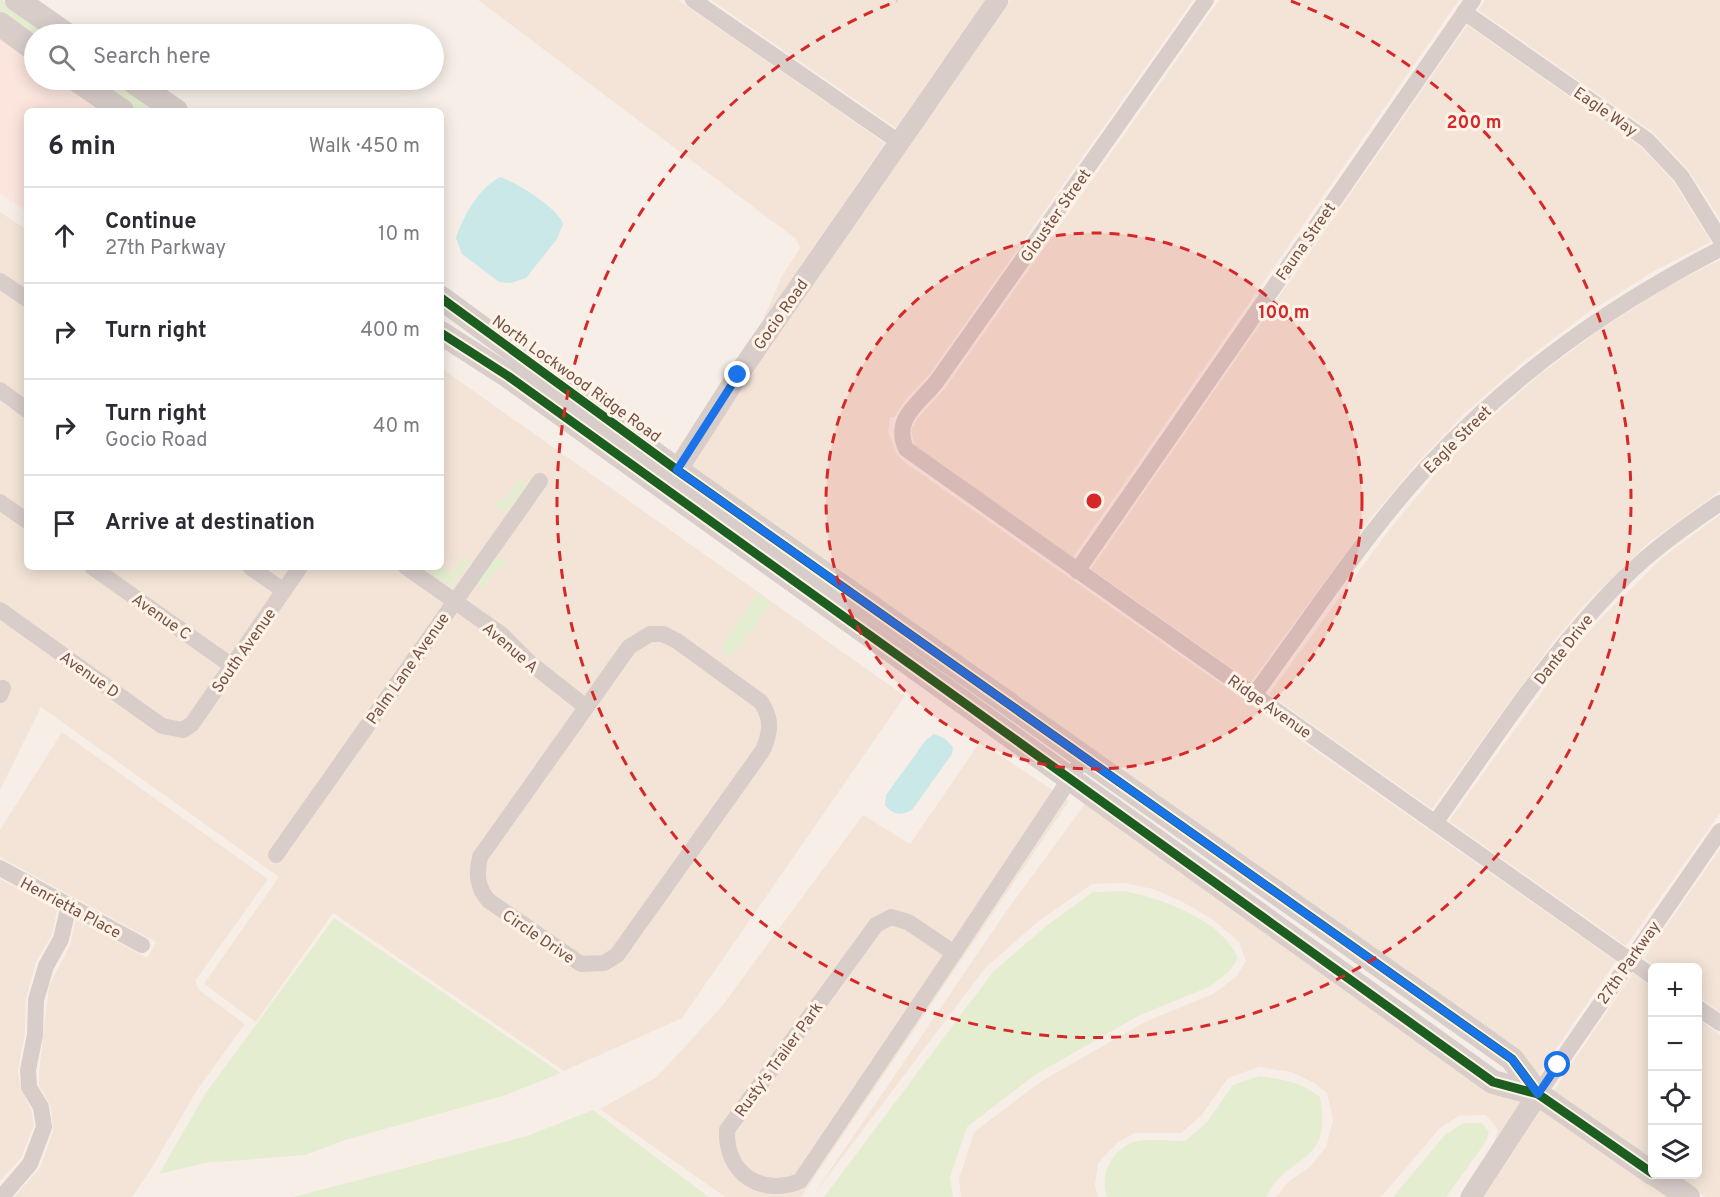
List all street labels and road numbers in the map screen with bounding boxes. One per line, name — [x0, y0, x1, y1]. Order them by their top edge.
street label: Eagle Way — [1569, 83, 1641, 142]
street label: Glouster Street — [1017, 166, 1096, 267]
street label: Fauna Street — [1272, 199, 1341, 285]
street label: Gocio Road — [750, 276, 813, 354]
street label: North Lockwood Ridge Road — [487, 312, 664, 448]
street label: Eagle Street — [1420, 402, 1497, 479]
street label: Avenue C — [127, 590, 194, 645]
street label: South Avenue — [208, 605, 281, 697]
street label: Palm Lane Avenue — [363, 609, 455, 729]
street label: Dante Drive — [1531, 611, 1598, 690]
street label: Avenue A — [478, 619, 542, 678]
street label: Avenue D — [55, 648, 123, 703]
street label: Ridge Avenue — [1223, 671, 1315, 744]
street label: Henrietta Place — [16, 874, 124, 944]
street label: Circle Drive — [498, 906, 578, 969]
street label: 27th Parkway — [1594, 918, 1666, 1009]
street label: Rusty's Trailer Park — [731, 999, 828, 1122]

